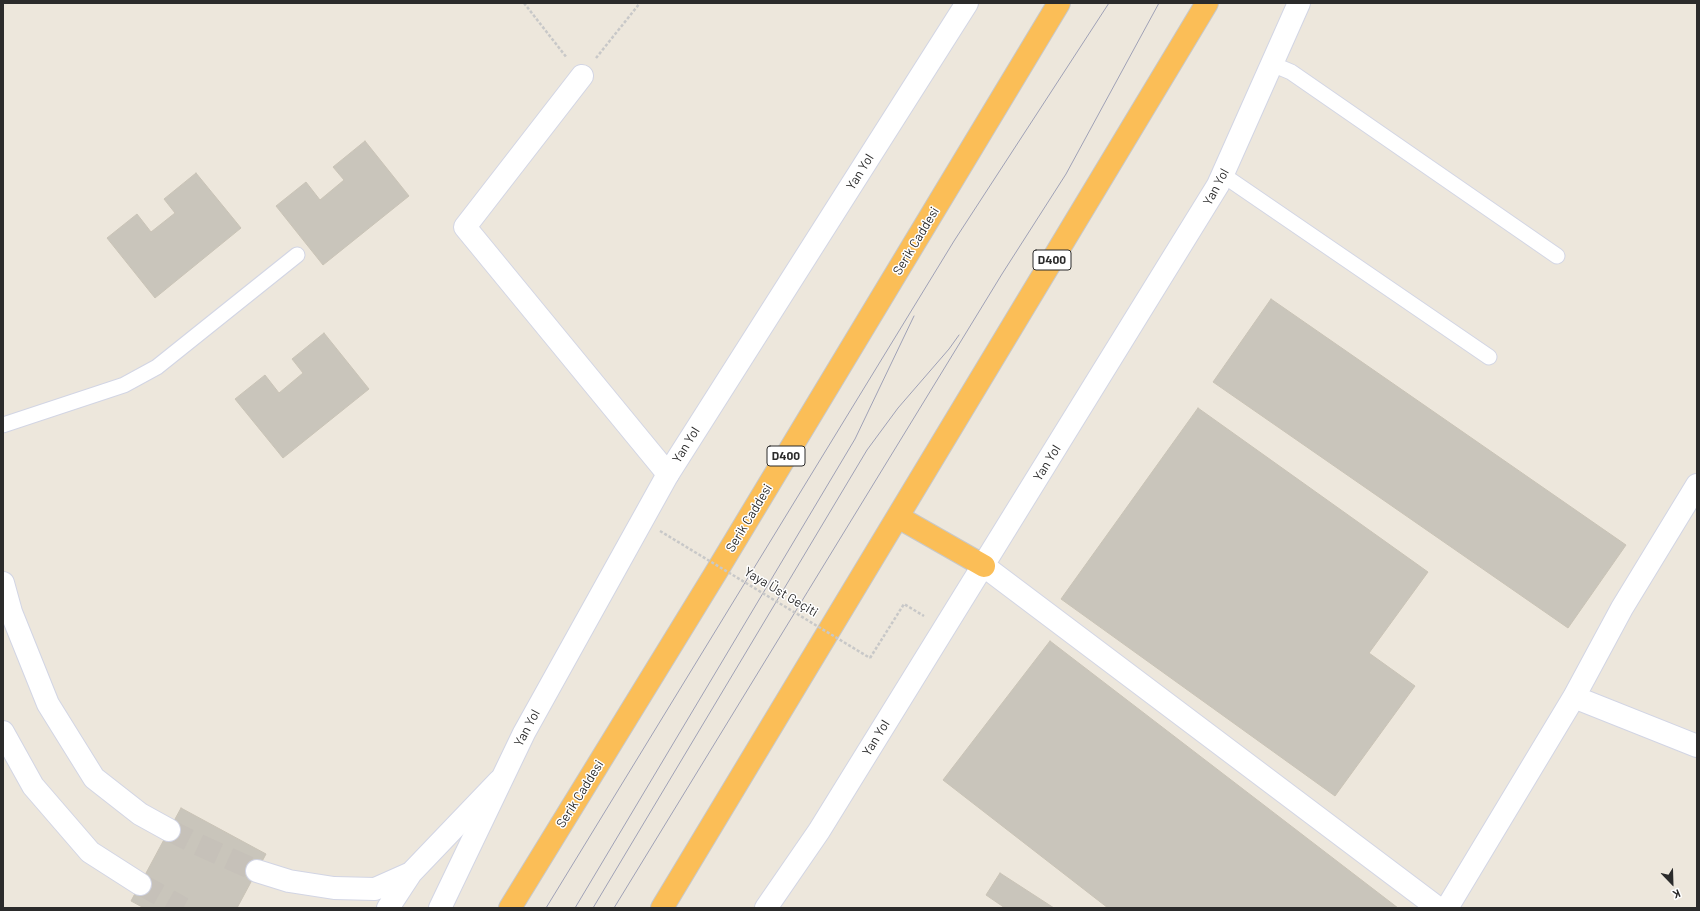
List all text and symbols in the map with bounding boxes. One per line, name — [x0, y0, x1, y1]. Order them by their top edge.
street label: Yan Yol — [843, 151, 877, 193]
street label: Yan Yol — [1200, 166, 1232, 208]
street label: Serik Caddesi — [890, 204, 942, 278]
road number: D400 — [1033, 250, 1071, 270]
street label: Yan Yol — [669, 424, 703, 466]
street label: Yan Yol — [1030, 442, 1064, 484]
road number: D400 — [767, 446, 805, 466]
street label: Serik Caddesi — [723, 481, 775, 555]
street label: Yaya Üst Geçiti — [741, 564, 821, 620]
street label: Yan Yol — [511, 707, 543, 749]
street label: Yan Yol — [859, 717, 893, 759]
street label: Serik Caddesi — [553, 757, 607, 831]
north arrow — [1652, 863, 1692, 903]
text: K — [1671, 887, 1683, 902]

